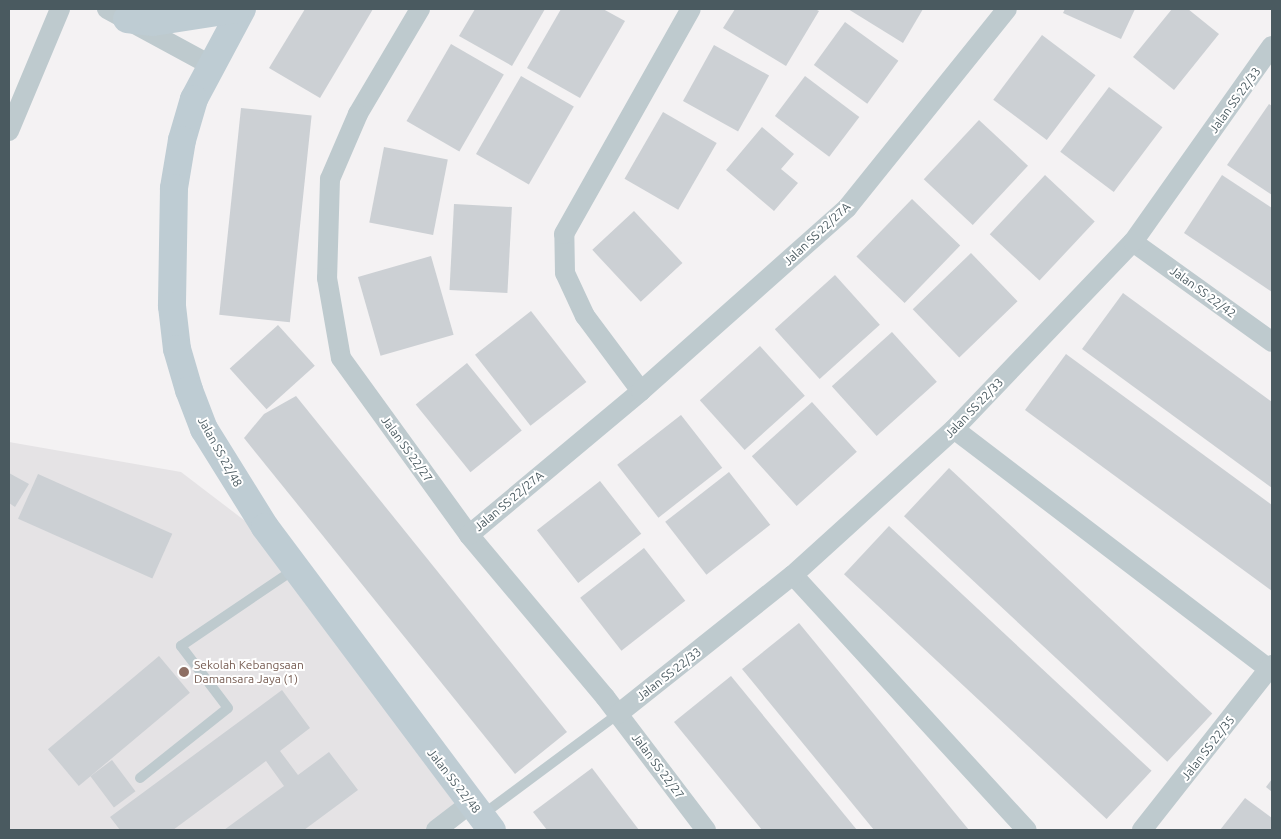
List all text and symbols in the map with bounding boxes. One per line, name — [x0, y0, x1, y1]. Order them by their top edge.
street label: Jalan SS 22/33 — [1206, 64, 1264, 136]
street label: Jalan SS 22/27A — [781, 200, 853, 268]
street label: Jalan SS 22/42 — [1167, 263, 1239, 321]
street label: Jalan SS 22/33 — [942, 375, 1006, 441]
street label: Jalan SS 22/27 — [378, 413, 436, 485]
street label: Jalan SS 22/48 — [195, 414, 245, 490]
street label: Jalan SS 22/27A — [472, 468, 546, 534]
street label: Jalan SS 22/33 — [634, 644, 704, 704]
place label: Sekolah Kebangsaan Damansara Jaya (1) — [194, 658, 304, 686]
marker: Sekolah Kebangsaan Damansara Jaya (1) — [178, 666, 190, 678]
street label: Jalan SS 22/35 — [1178, 713, 1238, 783]
street label: Jalan SS 22/27 — [629, 731, 687, 801]
street label: Jalan SS 22/48 — [424, 746, 484, 816]

